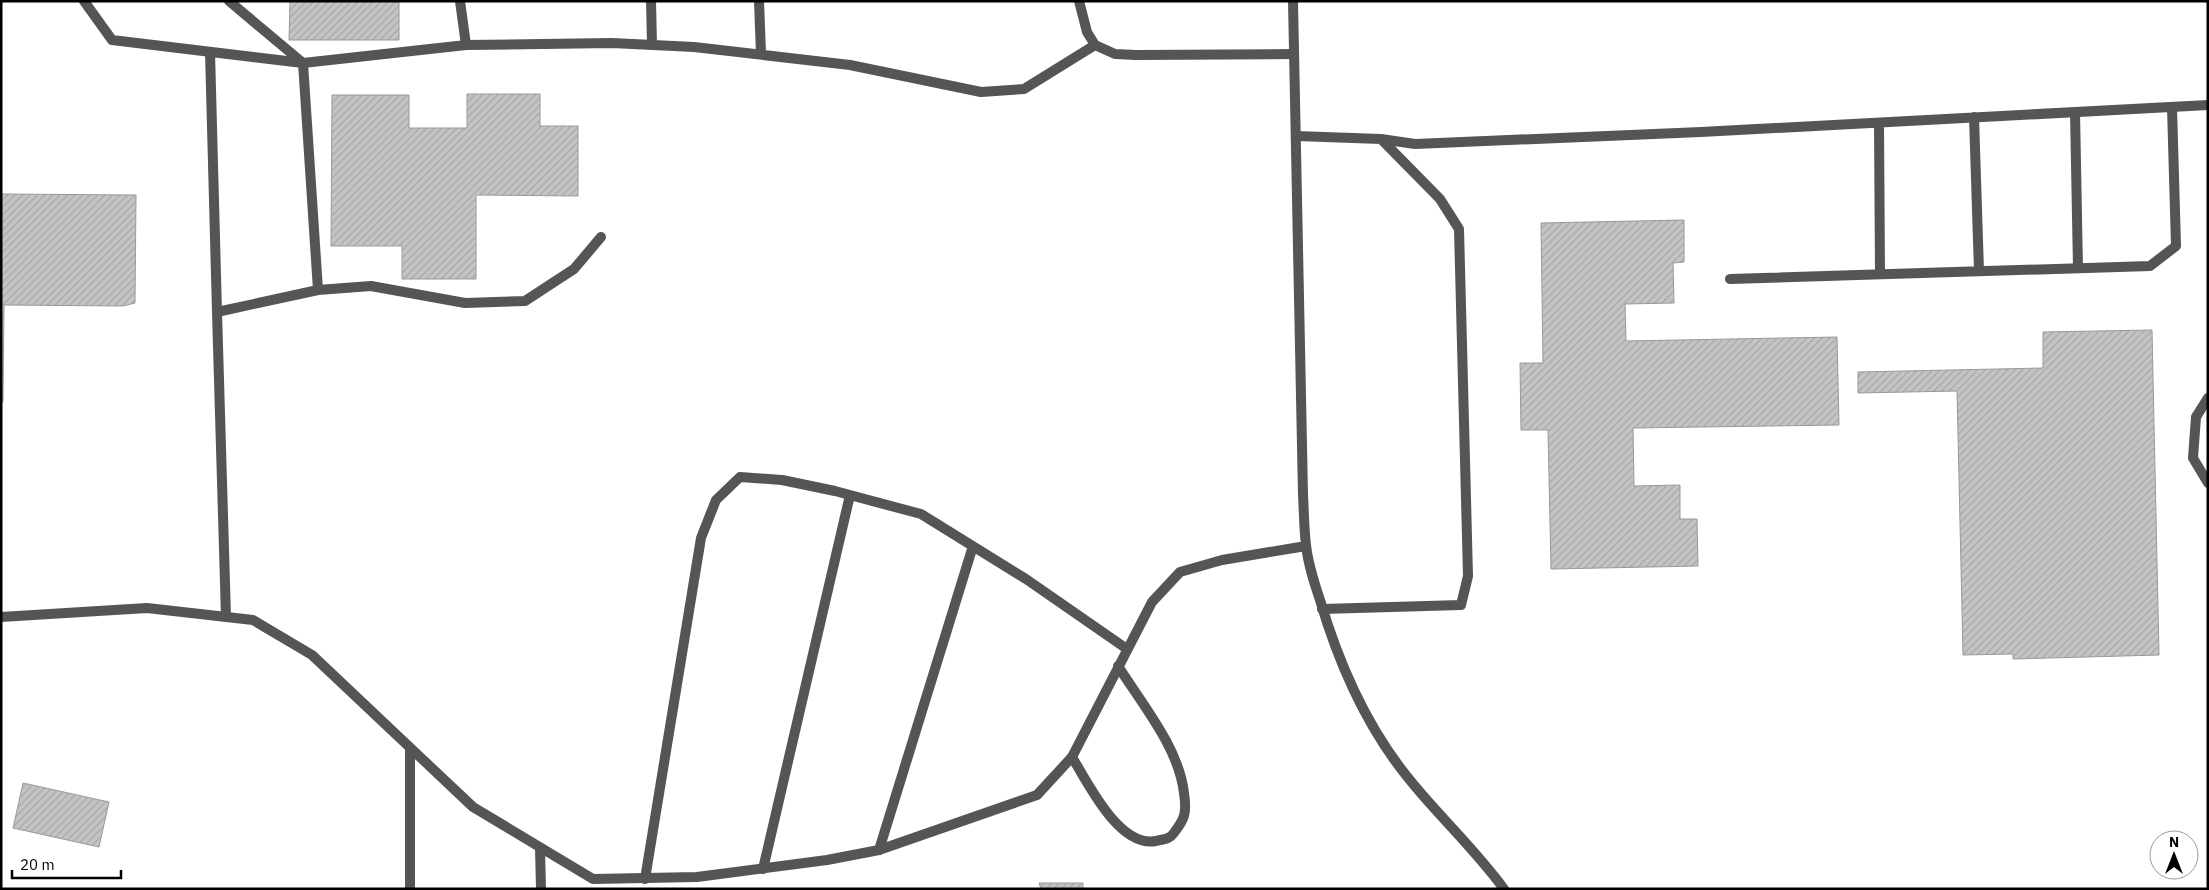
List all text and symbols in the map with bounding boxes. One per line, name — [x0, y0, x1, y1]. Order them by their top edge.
north arrow — [2149, 830, 2199, 880]
text: N — [2169, 833, 2179, 851]
scale bar — [12, 848, 121, 880]
text: 20 m — [20, 855, 55, 874]

